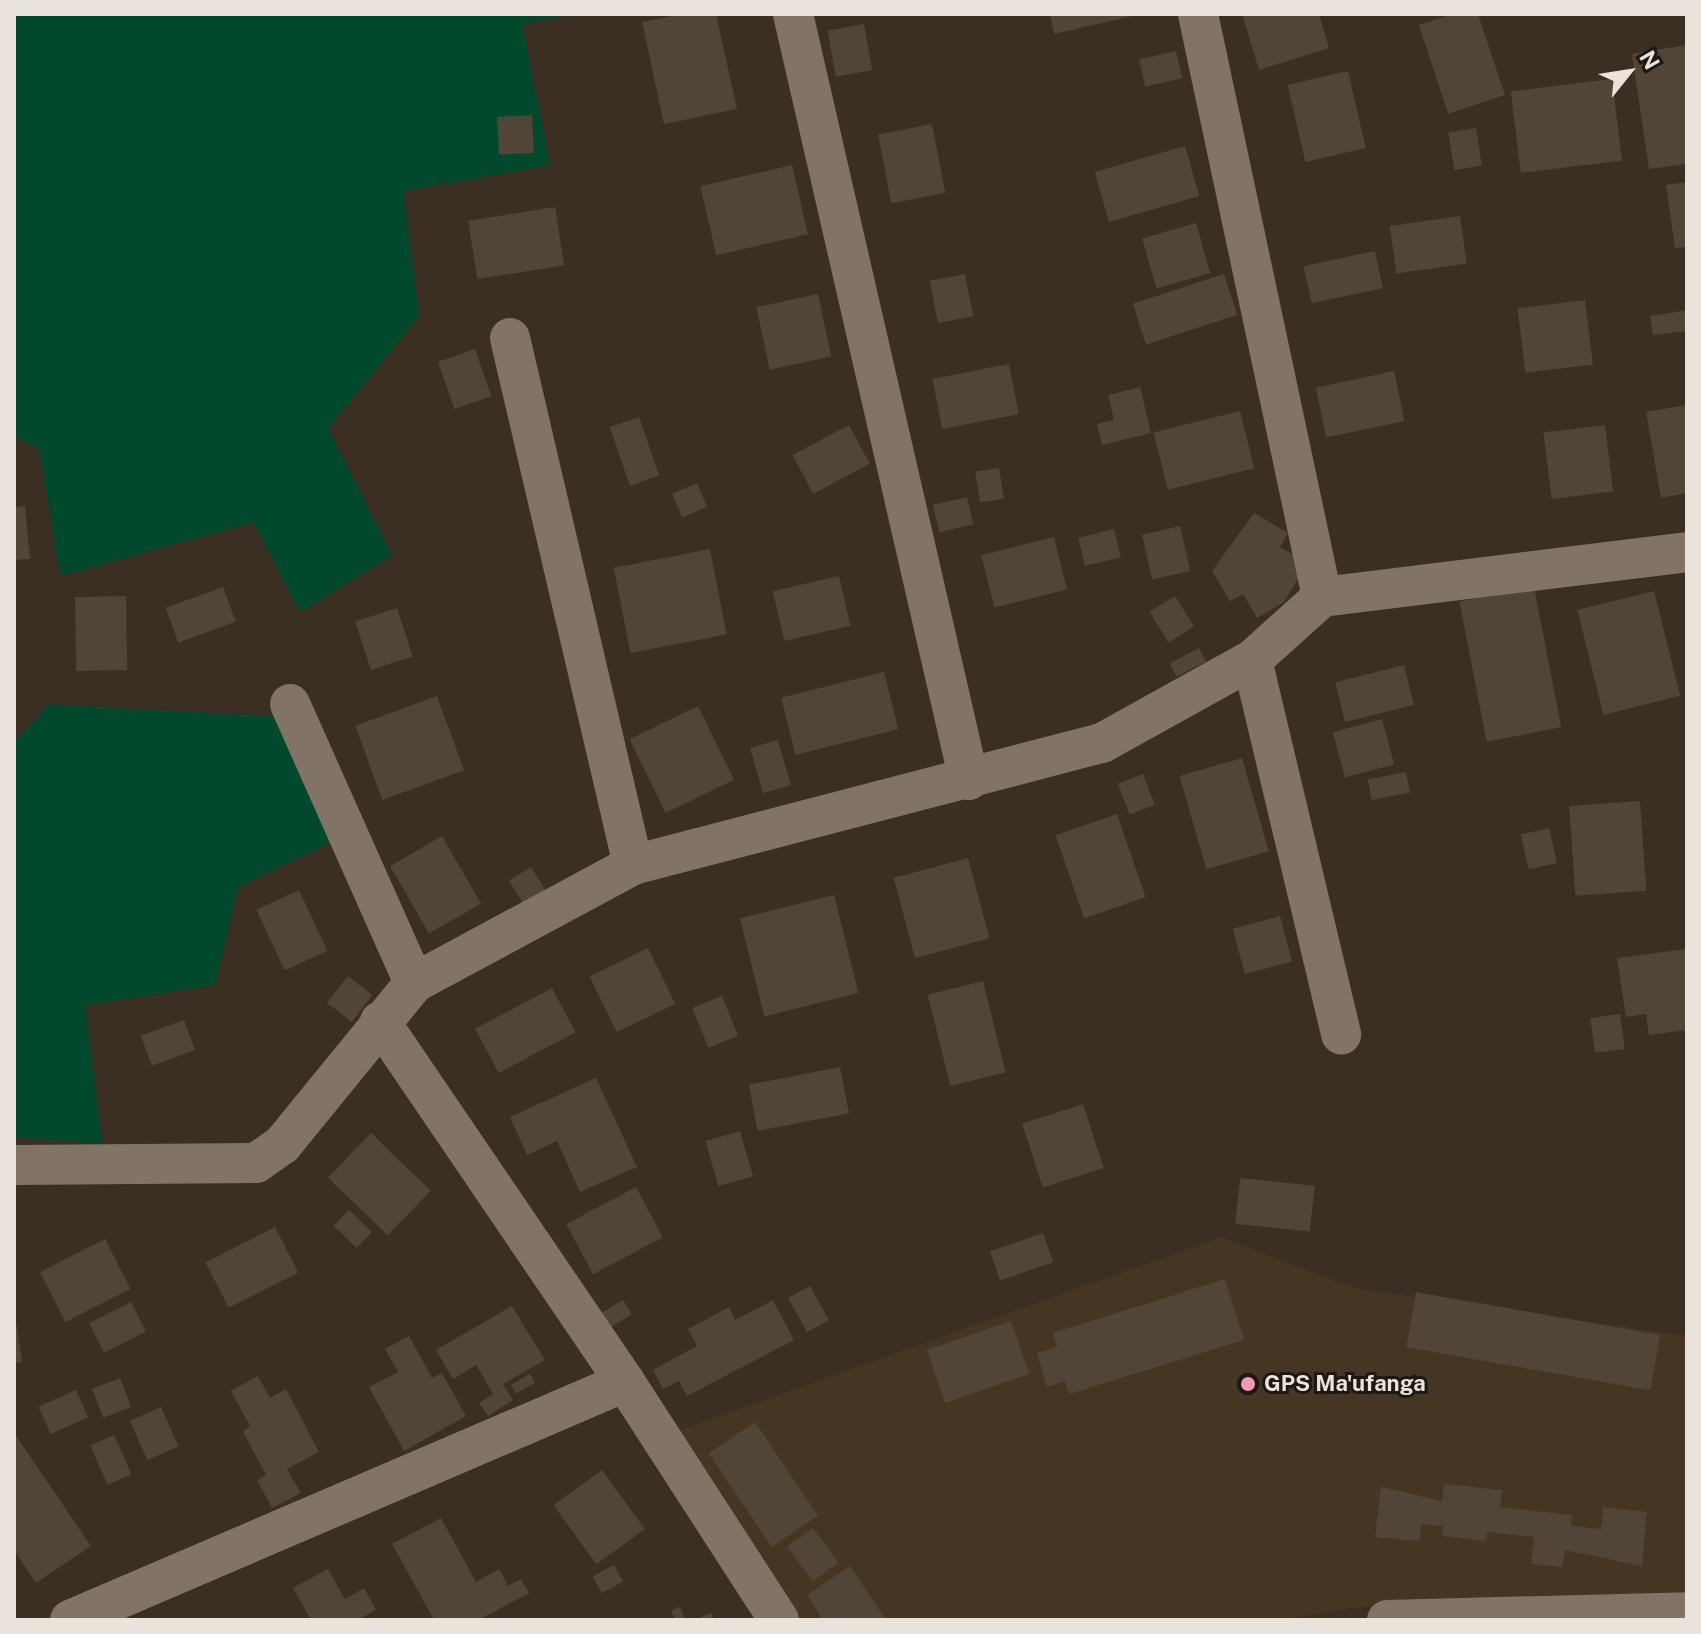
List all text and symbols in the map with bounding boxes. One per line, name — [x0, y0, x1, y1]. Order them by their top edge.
north arrow — [1589, 32, 1669, 112]
text: N — [1634, 46, 1665, 74]
place label: GPS Ma'ufanga — [1264, 1371, 1426, 1397]
marker: GPS Ma'ufanga — [1239, 1375, 1257, 1393]

